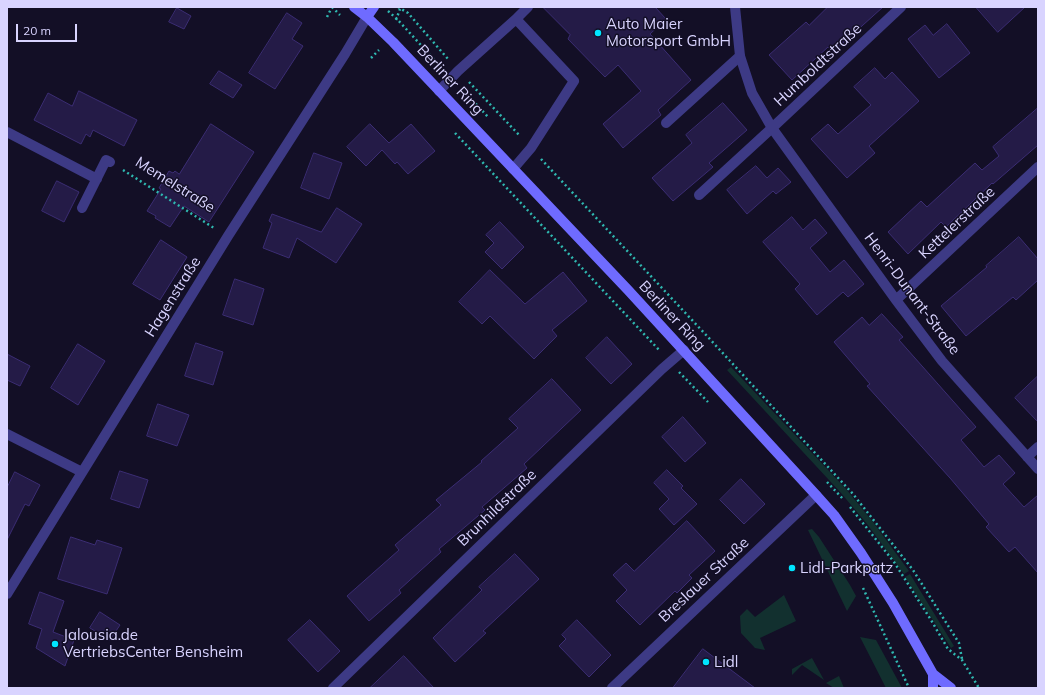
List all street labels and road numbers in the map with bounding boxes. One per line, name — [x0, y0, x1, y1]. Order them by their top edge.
street label: Humboldtstraße — [770, 20, 866, 110]
street label: Berliner Ring — [413, 41, 487, 119]
street label: Memelstraße — [132, 153, 218, 217]
street label: Kettelerstraße — [915, 183, 999, 263]
street label: Henri-Dunant-Straße — [860, 229, 964, 359]
street label: Hagenstraße — [141, 254, 205, 340]
street label: Berliner Ring — [635, 277, 709, 355]
street label: Brunhildstraße — [454, 466, 540, 550]
street label: Breslauer Straße — [655, 534, 753, 626]

